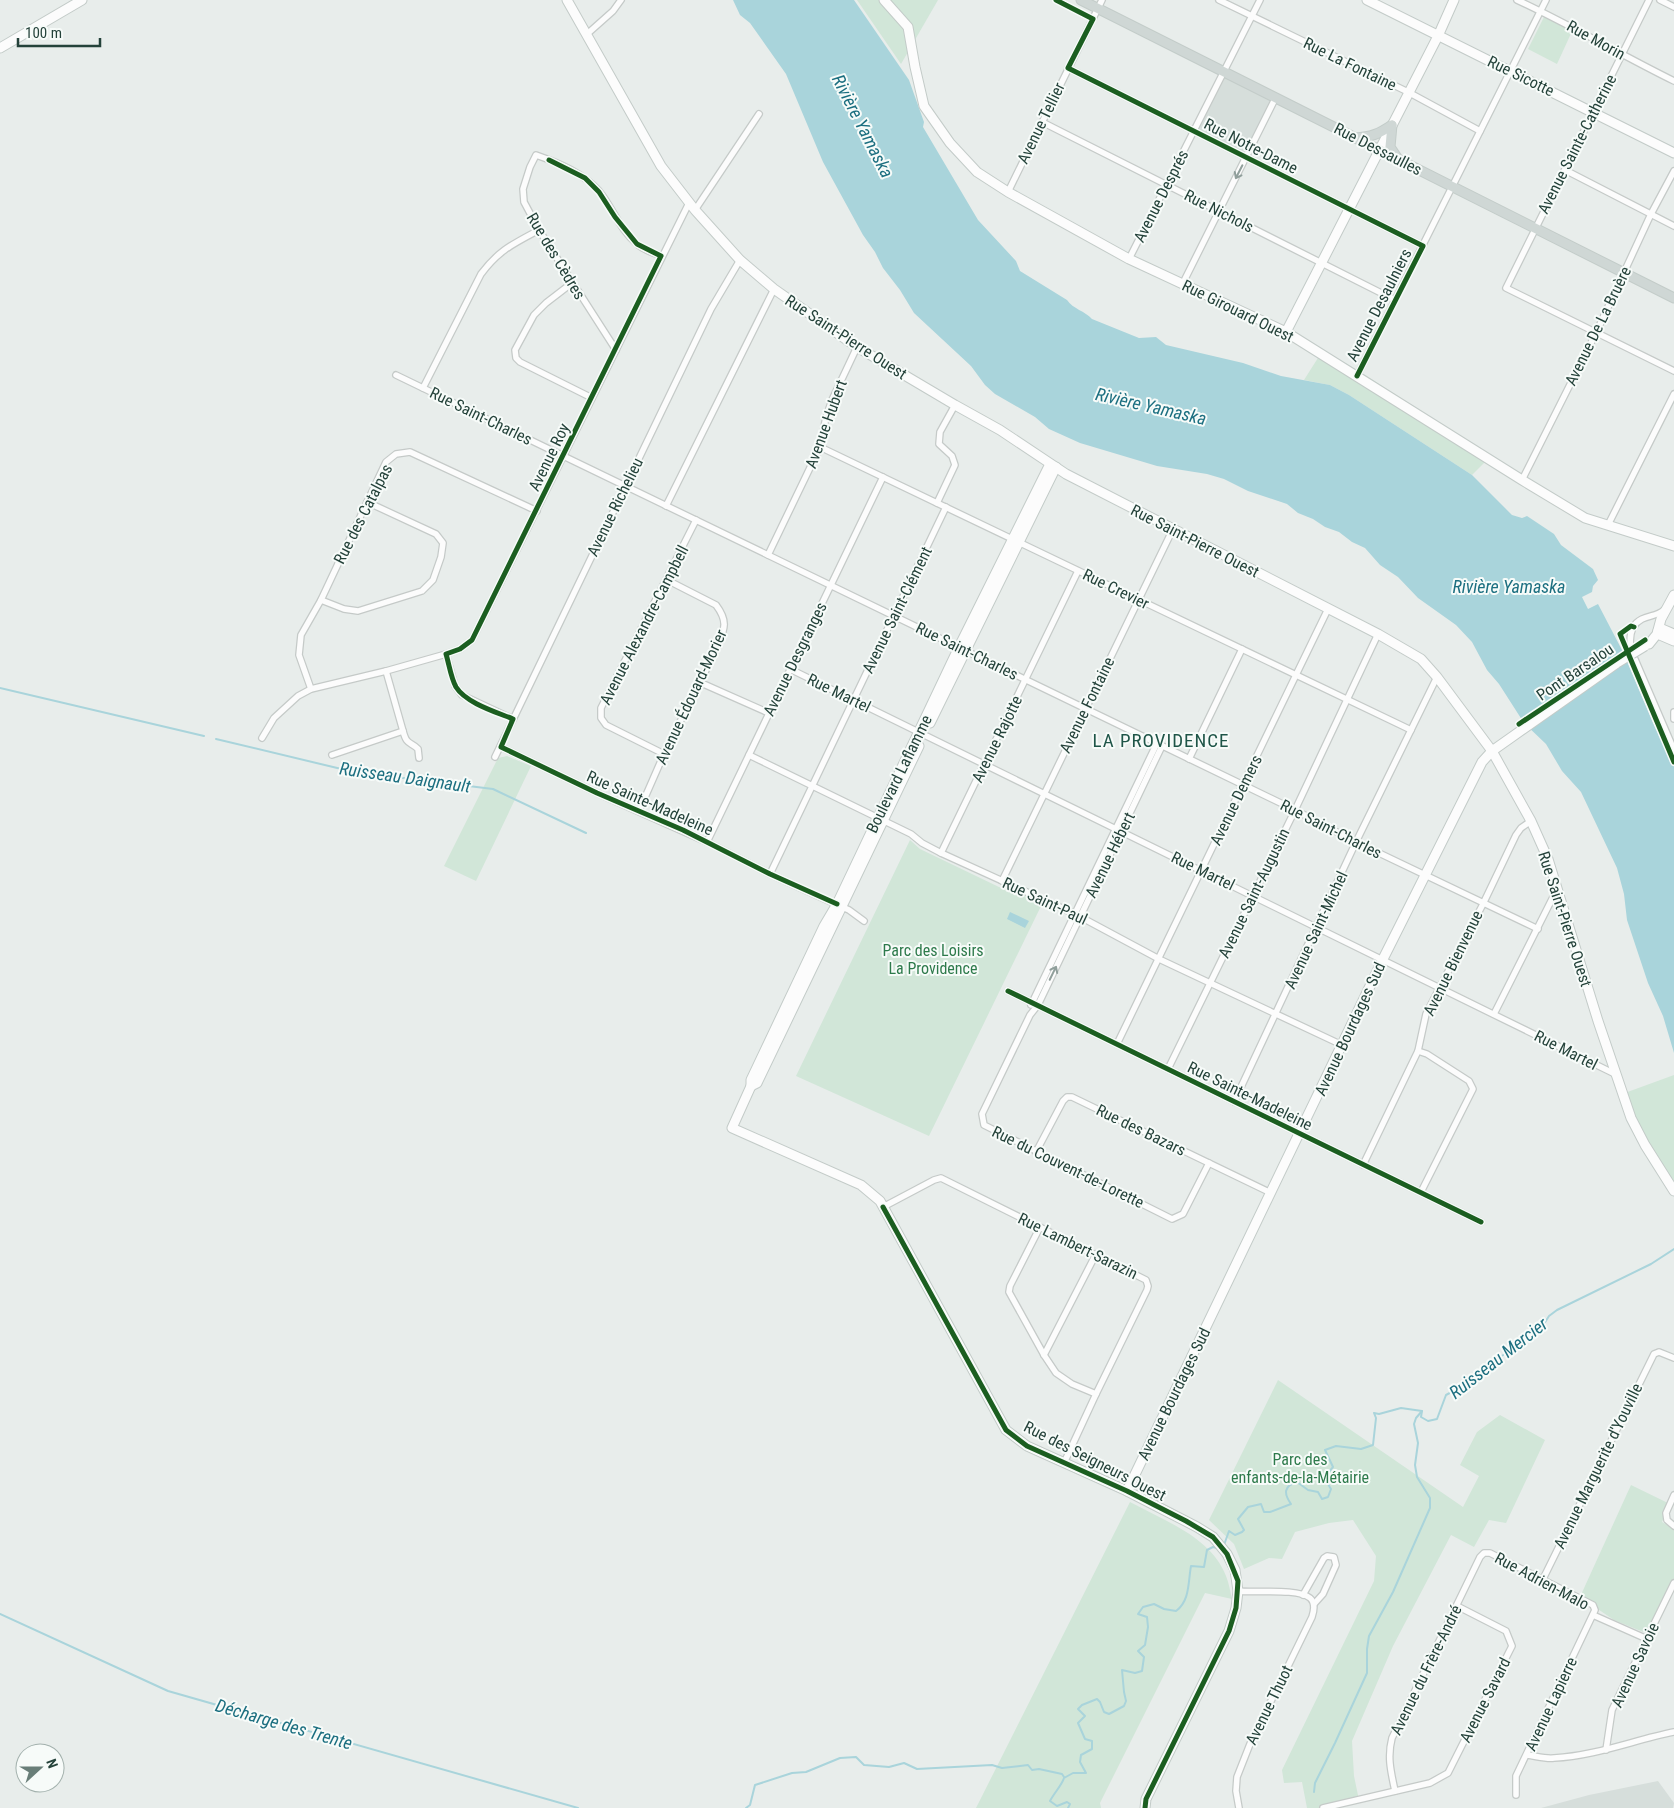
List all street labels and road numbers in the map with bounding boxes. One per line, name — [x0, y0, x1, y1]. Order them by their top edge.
street label: Rue Morin — [1563, 16, 1629, 64]
street label: Rue La Fontaine — [1300, 33, 1400, 95]
street label: Rue Sicotte — [1485, 52, 1557, 100]
street label: Avenue Sainte-Catherine — [1534, 71, 1620, 217]
street label: Avenue Tellier — [1013, 79, 1069, 167]
street label: Rue Notre-Dame — [1201, 114, 1301, 178]
street label: Rue Dessaulles — [1331, 119, 1425, 179]
street label: Avenue Després — [1130, 147, 1192, 245]
street label: Rue Nichols — [1181, 185, 1257, 237]
street label: Rue des Cèdres — [523, 209, 589, 303]
street label: Avenue Desaulniers — [1342, 246, 1416, 364]
street label: Avenue De La Bruère — [1561, 263, 1635, 389]
street label: Rue Girouard Ouest — [1179, 276, 1297, 346]
street label: Rue Saint-Pierre Ouest — [782, 291, 911, 384]
street label: Avenue Hubert — [801, 377, 851, 471]
street label: Rue Saint-Charles — [427, 383, 535, 449]
street label: Avenue Roy — [525, 420, 574, 494]
street label: Avenue Richelieu — [583, 455, 647, 559]
street label: Rue des Catalpas — [330, 461, 396, 567]
street label: Rue Saint-Pierre Ouest — [1128, 500, 1262, 582]
street label: Avenue Alexandre-Campbell — [596, 542, 692, 708]
street label: Avenue Saint-Clément — [858, 544, 936, 676]
street label: Rue Crevier — [1080, 565, 1152, 613]
street label: Avenue Desgranges — [759, 599, 831, 719]
street label: Rue Saint-Charles — [913, 618, 1021, 684]
street label: Avenue Édouard-Morier — [651, 626, 731, 767]
street label: Pont Barsalou — [1533, 639, 1617, 705]
street label: Avenue Fontaine — [1056, 654, 1118, 756]
street label: Rue Martel — [804, 669, 874, 717]
street label: Avenue Rajotte — [968, 692, 1026, 786]
street label: Boulevard Laflamme — [862, 712, 936, 836]
street label: Avenue Demers — [1206, 752, 1266, 848]
street label: Rue Sainte-Madeleine — [584, 767, 716, 839]
street label: Rue Saint-Charles — [1277, 795, 1385, 863]
street label: Avenue Hébert — [1081, 809, 1139, 901]
street label: Avenue Saint-Augustin — [1214, 825, 1294, 961]
street label: Rue Martel — [1168, 847, 1238, 895]
street label: Rue Saint-Pierre Ouest — [1534, 849, 1596, 989]
street label: Avenue Saint-Michel — [1280, 868, 1352, 992]
street label: Rue Saint-Paul — [1000, 873, 1090, 929]
street label: Avenue Bienvenue — [1419, 907, 1487, 1019]
street label: Avenue Bourdages Sud — [1311, 959, 1389, 1099]
street label: Rue Martel — [1531, 1026, 1601, 1074]
street label: Rue Sainte-Madeleine — [1185, 1058, 1315, 1134]
street label: Rue des Bazars — [1093, 1100, 1189, 1160]
street label: Rue du Couvent-de-Lorette — [989, 1122, 1147, 1212]
street label: Rue Lambert-Sarazin — [1015, 1209, 1141, 1283]
street label: Avenue Bourdages Sud — [1134, 1325, 1214, 1463]
street label: Avenue Marguerite d'Youville — [1550, 1380, 1646, 1552]
street label: Rue des Seigneurs Ouest — [1021, 1417, 1169, 1505]
street label: Rue Adrien-Malo — [1492, 1548, 1592, 1614]
street label: Avenue du Frère-André — [1386, 1602, 1466, 1738]
street label: Avenue Savoie — [1607, 1620, 1663, 1710]
street label: Avenue Savard — [1456, 1654, 1514, 1746]
street label: Avenue Lapierre — [1521, 1654, 1581, 1754]
street label: Avenue Thuot — [1242, 1662, 1296, 1748]

